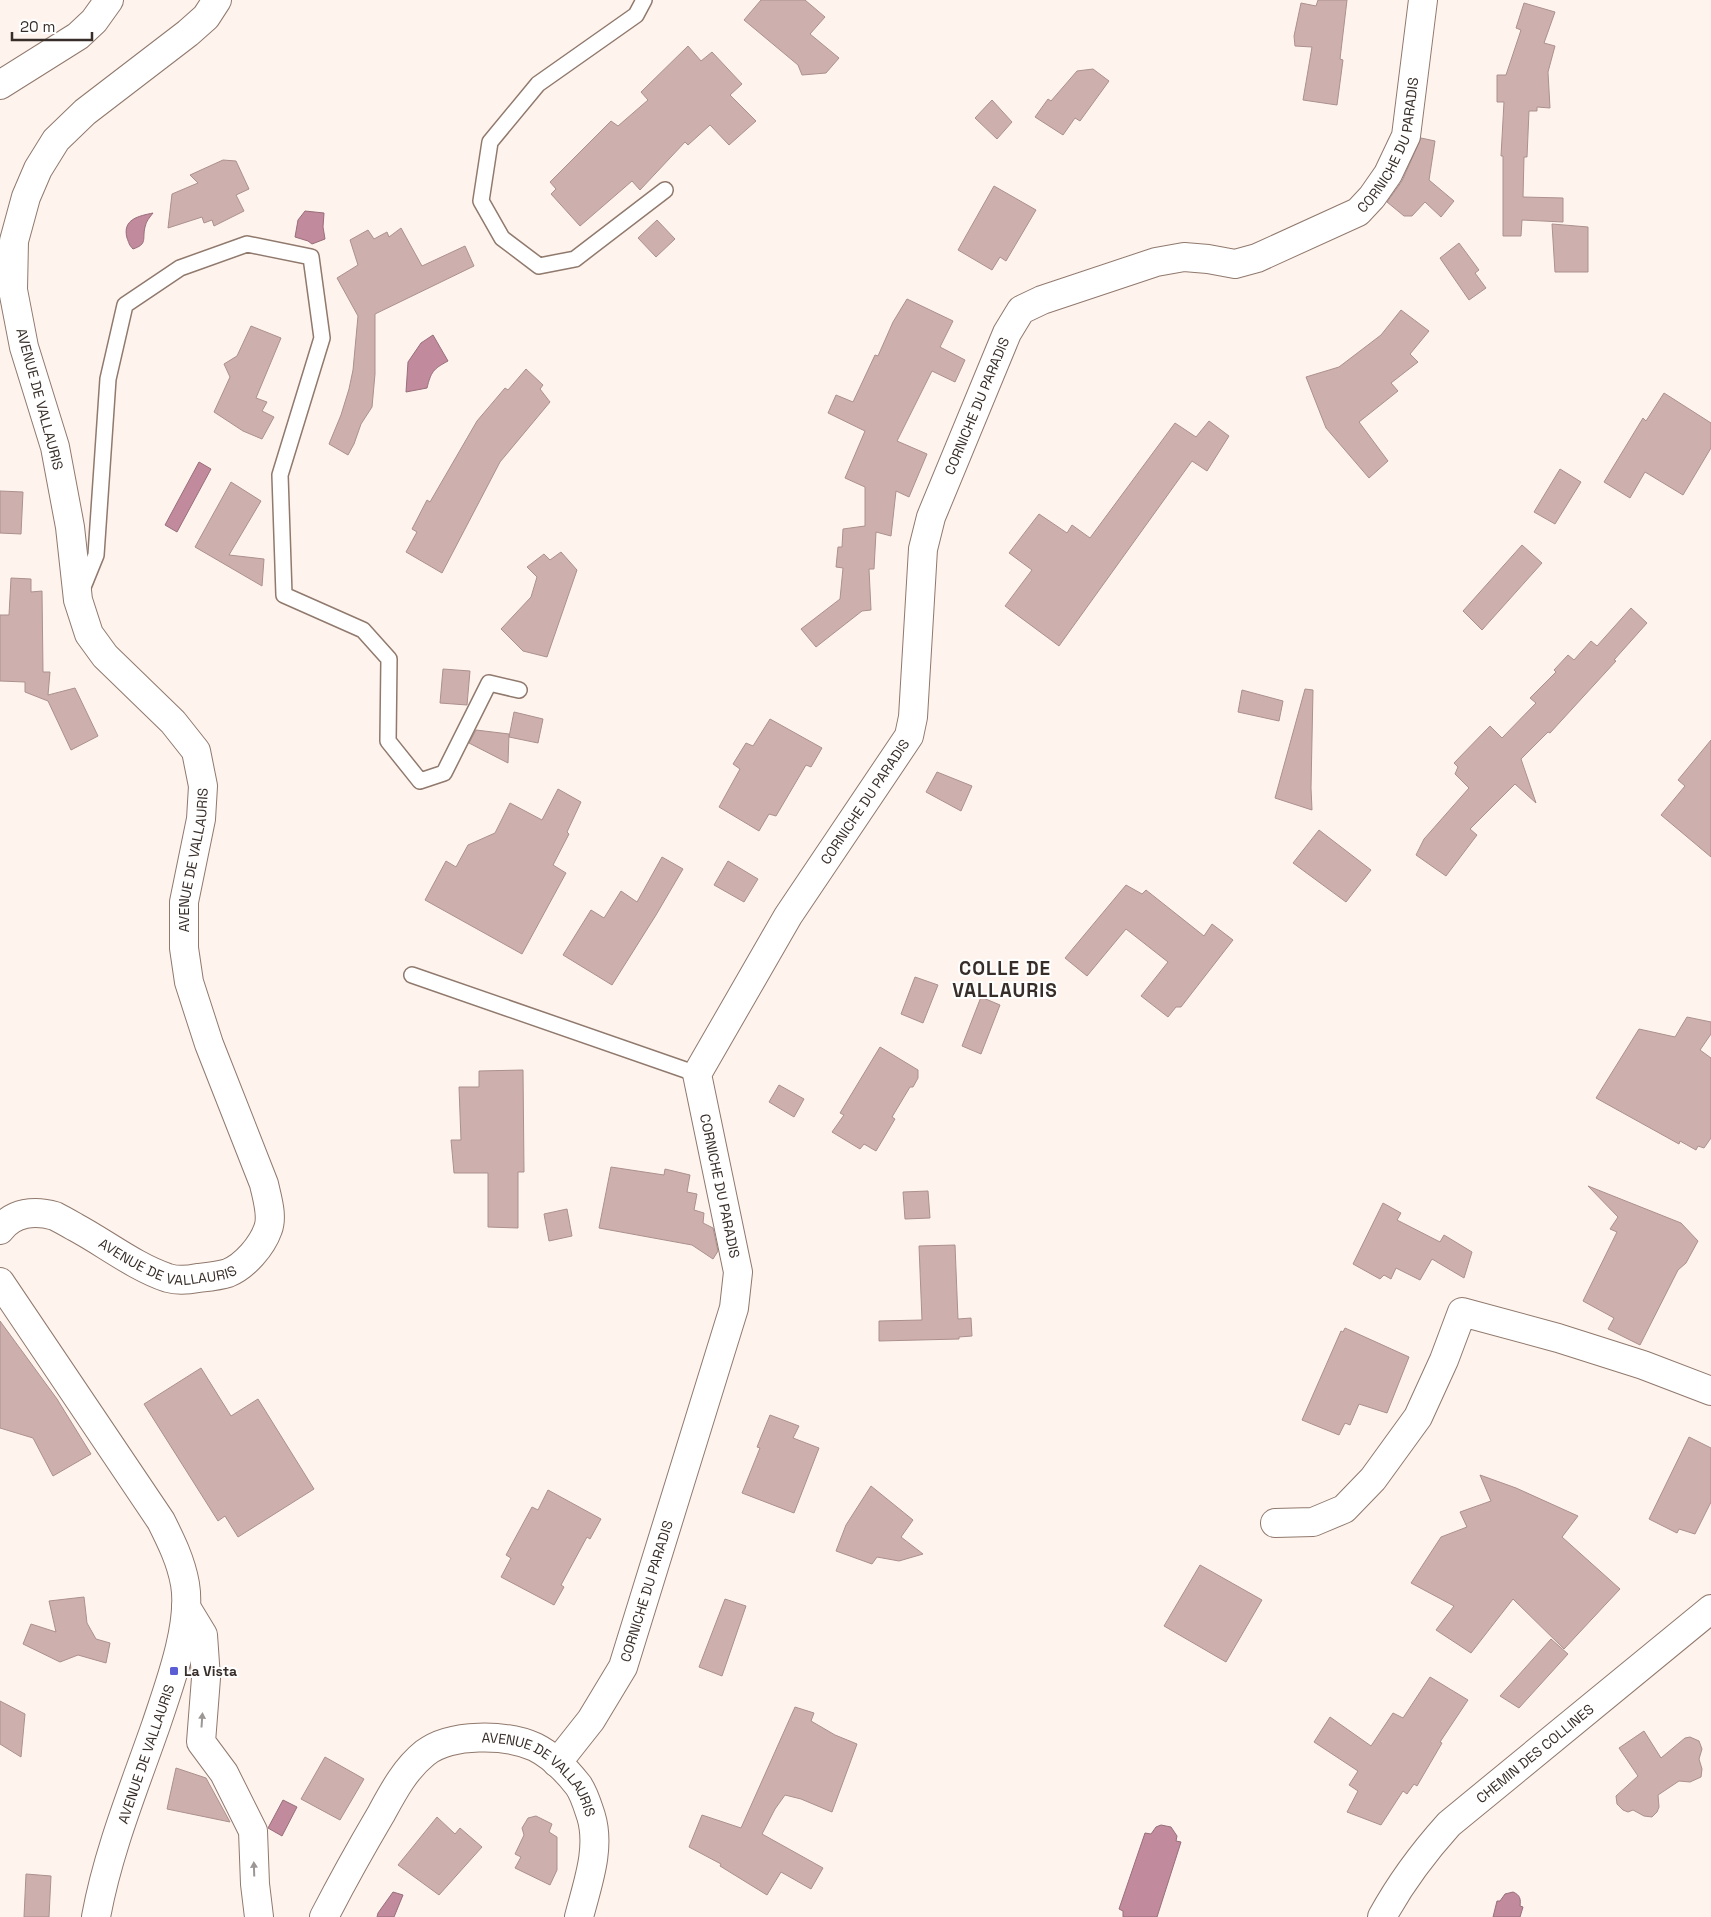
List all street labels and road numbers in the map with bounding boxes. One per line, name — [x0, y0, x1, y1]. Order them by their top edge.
street label: CORNICHE DU PARADIS — [1353, 76, 1422, 216]
street label: AVENUE DE VALLAURIS — [12, 326, 68, 472]
street label: CORNICHE DU PARADIS — [940, 334, 1013, 477]
street label: CORNICHE DU PARADIS — [816, 736, 913, 868]
street label: AVENUE DE VALLAURIS — [175, 787, 212, 932]
street label: CORNICHE DU PARADIS — [696, 1112, 744, 1260]
street label: AVENUE DE VALLAURIS — [95, 1234, 240, 1289]
street label: CORNICHE DU PARADIS — [616, 1518, 677, 1664]
street label: AVENUE DE VALLAURIS — [114, 1682, 178, 1826]
street label: CHEMIN DES COLLINES — [1472, 1700, 1597, 1807]
street label: AVENUE DE VALLAURIS — [481, 1729, 600, 1819]

